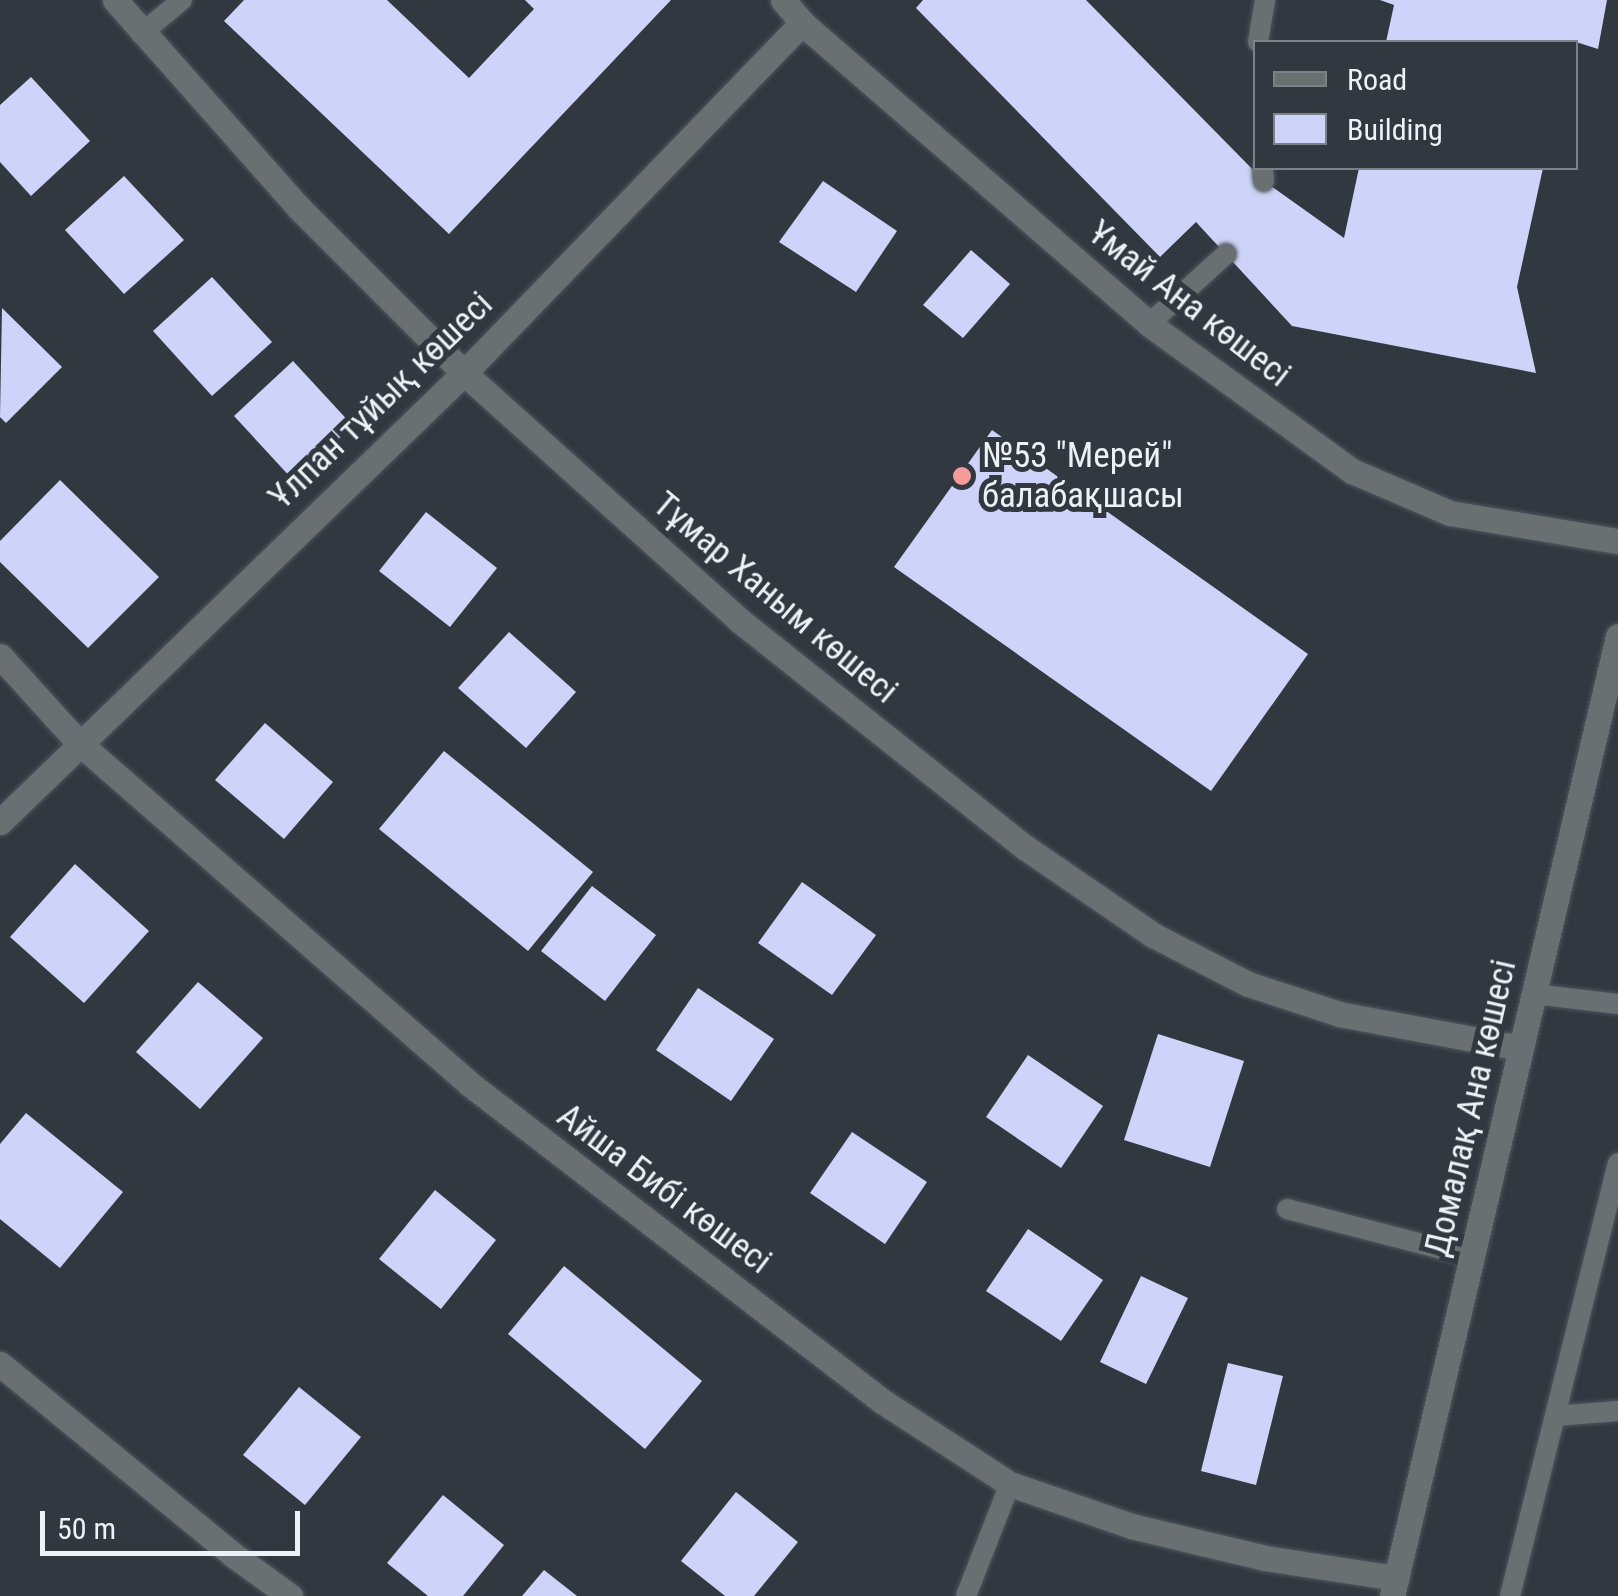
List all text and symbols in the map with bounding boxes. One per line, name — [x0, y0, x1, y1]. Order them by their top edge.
legend — [1253, 40, 1578, 170]
text: Road — [1347, 62, 1407, 97]
text: Building — [1347, 112, 1443, 147]
street label: Ұмай Ана көшесі — [1080, 212, 1298, 396]
street label: Ұлпан тұйық көшесі — [261, 284, 501, 518]
place label: №53 "Мерей" балабақшасы — [982, 435, 1184, 517]
marker: №53 "Мерей" балабақшасы — [951, 465, 973, 487]
street label: Тұмар Ханым көшесі — [644, 484, 906, 712]
street label: Домалақ Ана көшесі — [1416, 956, 1526, 1260]
street label: Айша Бибі көшесі — [549, 1095, 779, 1283]
scale bar — [45, 1491, 305, 1553]
text: 50 m — [57, 1511, 116, 1546]

